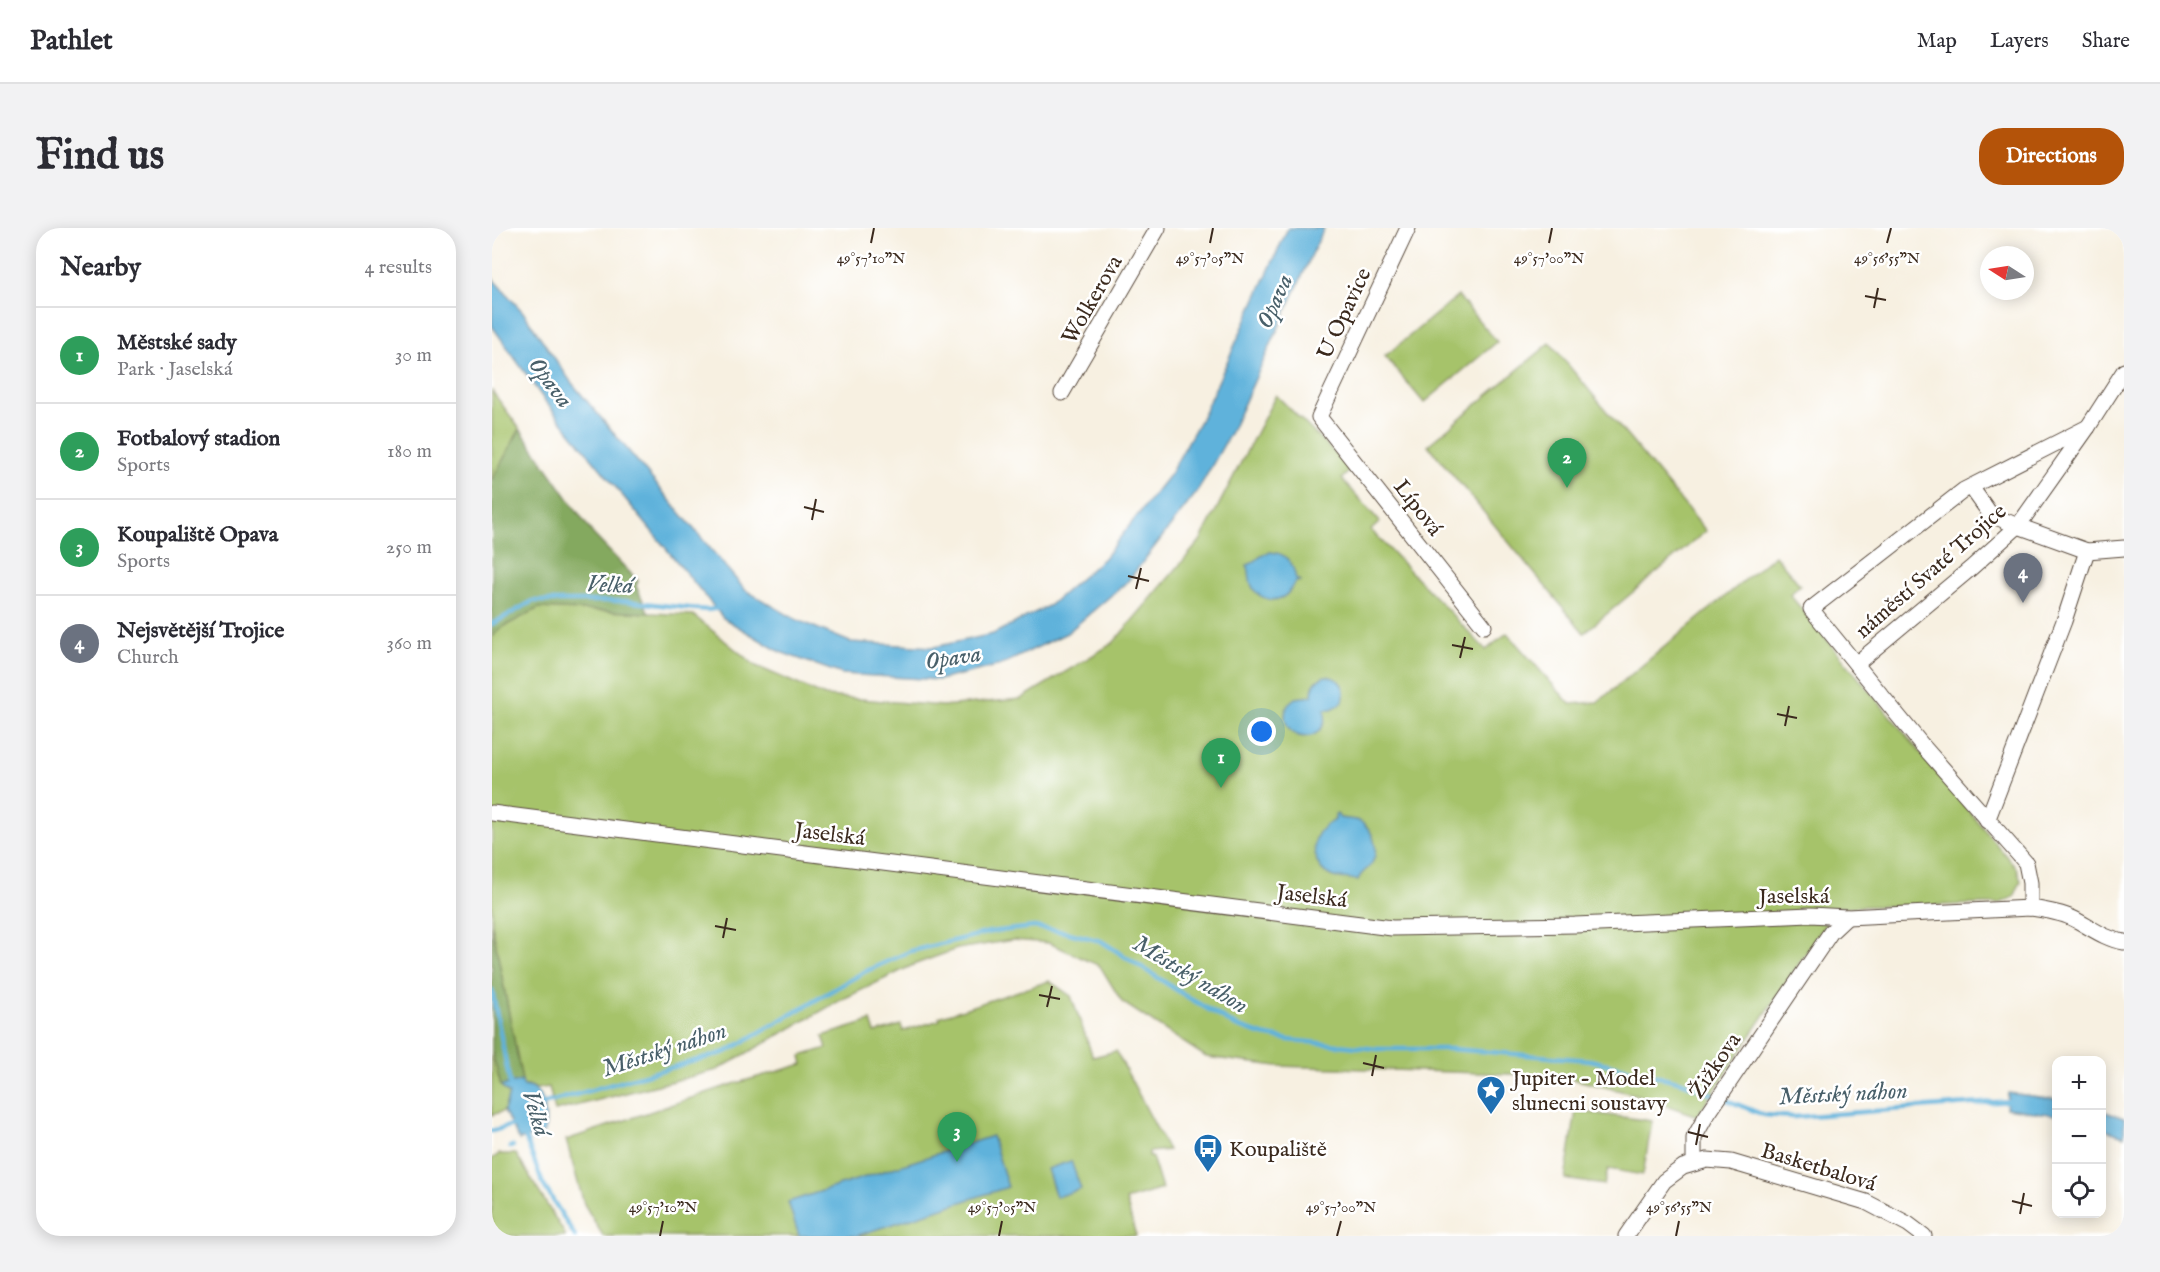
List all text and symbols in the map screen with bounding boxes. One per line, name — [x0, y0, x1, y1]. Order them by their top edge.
text: Pathlet — [30, 24, 113, 59]
text: Map — [1917, 28, 1957, 55]
text: Layers — [1990, 28, 2049, 55]
text: Share — [2082, 28, 2130, 55]
button: Directions — [1979, 128, 2124, 185]
text: Find us — [36, 130, 164, 183]
north arrow — [1980, 246, 2034, 300]
text: 49°57'10"N — [837, 249, 905, 268]
text: 49°57'05"N — [1176, 249, 1244, 268]
text: 49°57'00"N — [1514, 249, 1584, 268]
text: 49°56'55"N — [1854, 249, 1920, 268]
street label: Wolkerova — [1056, 250, 1130, 350]
text: Nearby — [60, 251, 141, 284]
text: 4 results — [365, 255, 432, 280]
street label: U Opavice — [1311, 264, 1378, 364]
water label: Opava — [1250, 270, 1301, 334]
text: Městské sady — [117, 329, 237, 357]
text: 1 — [76, 343, 83, 368]
text: 30 m — [395, 343, 432, 368]
water label: Opava — [520, 351, 579, 415]
text: Park · Jaselská — [117, 357, 233, 382]
text: Fotbalový stadion — [117, 425, 280, 453]
pin: 2 — [1548, 438, 1586, 488]
text: 2 — [75, 439, 84, 464]
text: 180 m — [387, 439, 432, 464]
text: Sports — [117, 453, 170, 478]
street label: Lípová — [1387, 474, 1449, 543]
street label: náměstí Svaté Trojice — [1850, 498, 2013, 645]
text: Koupaliště Opava — [117, 521, 278, 549]
text: 3 — [76, 535, 83, 560]
text: 250 m — [386, 535, 432, 560]
text: Sports — [117, 549, 170, 574]
pin: 4 — [2004, 554, 2042, 603]
water label: Velká — [586, 569, 636, 602]
text: Nejsvětější Trojice — [117, 617, 284, 645]
text: 4 — [75, 631, 84, 656]
text: 360 m — [386, 631, 432, 656]
water label: Opava — [923, 639, 983, 678]
text: Church — [117, 645, 179, 670]
your location — [1247, 717, 1276, 746]
pin: 1 — [1202, 738, 1240, 788]
street label: Jaselská — [790, 816, 867, 853]
street label: Jaselská — [1272, 878, 1349, 915]
street label: Jaselská — [1756, 883, 1830, 911]
water label: Městský náhon — [1127, 929, 1254, 1022]
water label: Městský náhon — [598, 1016, 731, 1085]
street label: Žižkova — [1683, 1027, 1748, 1105]
map controls — [2052, 1056, 2106, 1218]
button: + — [2052, 1056, 2106, 1110]
place label: Jupiter - Model slunecni soustavy — [1509, 1065, 1667, 1118]
place icon: Jupiter - Model slunecni soustavy — [1475, 1074, 1507, 1116]
water label: Městský náhon — [1778, 1076, 1908, 1113]
water label: Velká — [514, 1086, 558, 1143]
button: − — [2052, 1110, 2106, 1164]
pin: 3 — [938, 1112, 976, 1162]
bus stop icon: Koupaliště — [1192, 1132, 1224, 1174]
place label: Koupaliště — [1229, 1136, 1327, 1164]
street label: Basketbalová — [1757, 1137, 1880, 1199]
button: locate — [2052, 1164, 2106, 1218]
text: 49°57'10"N — [629, 1198, 697, 1217]
text: 49°57'05"N — [968, 1198, 1036, 1217]
text: 49°57'00"N — [1306, 1198, 1376, 1217]
text: 49°56'55"N — [1646, 1198, 1712, 1217]

